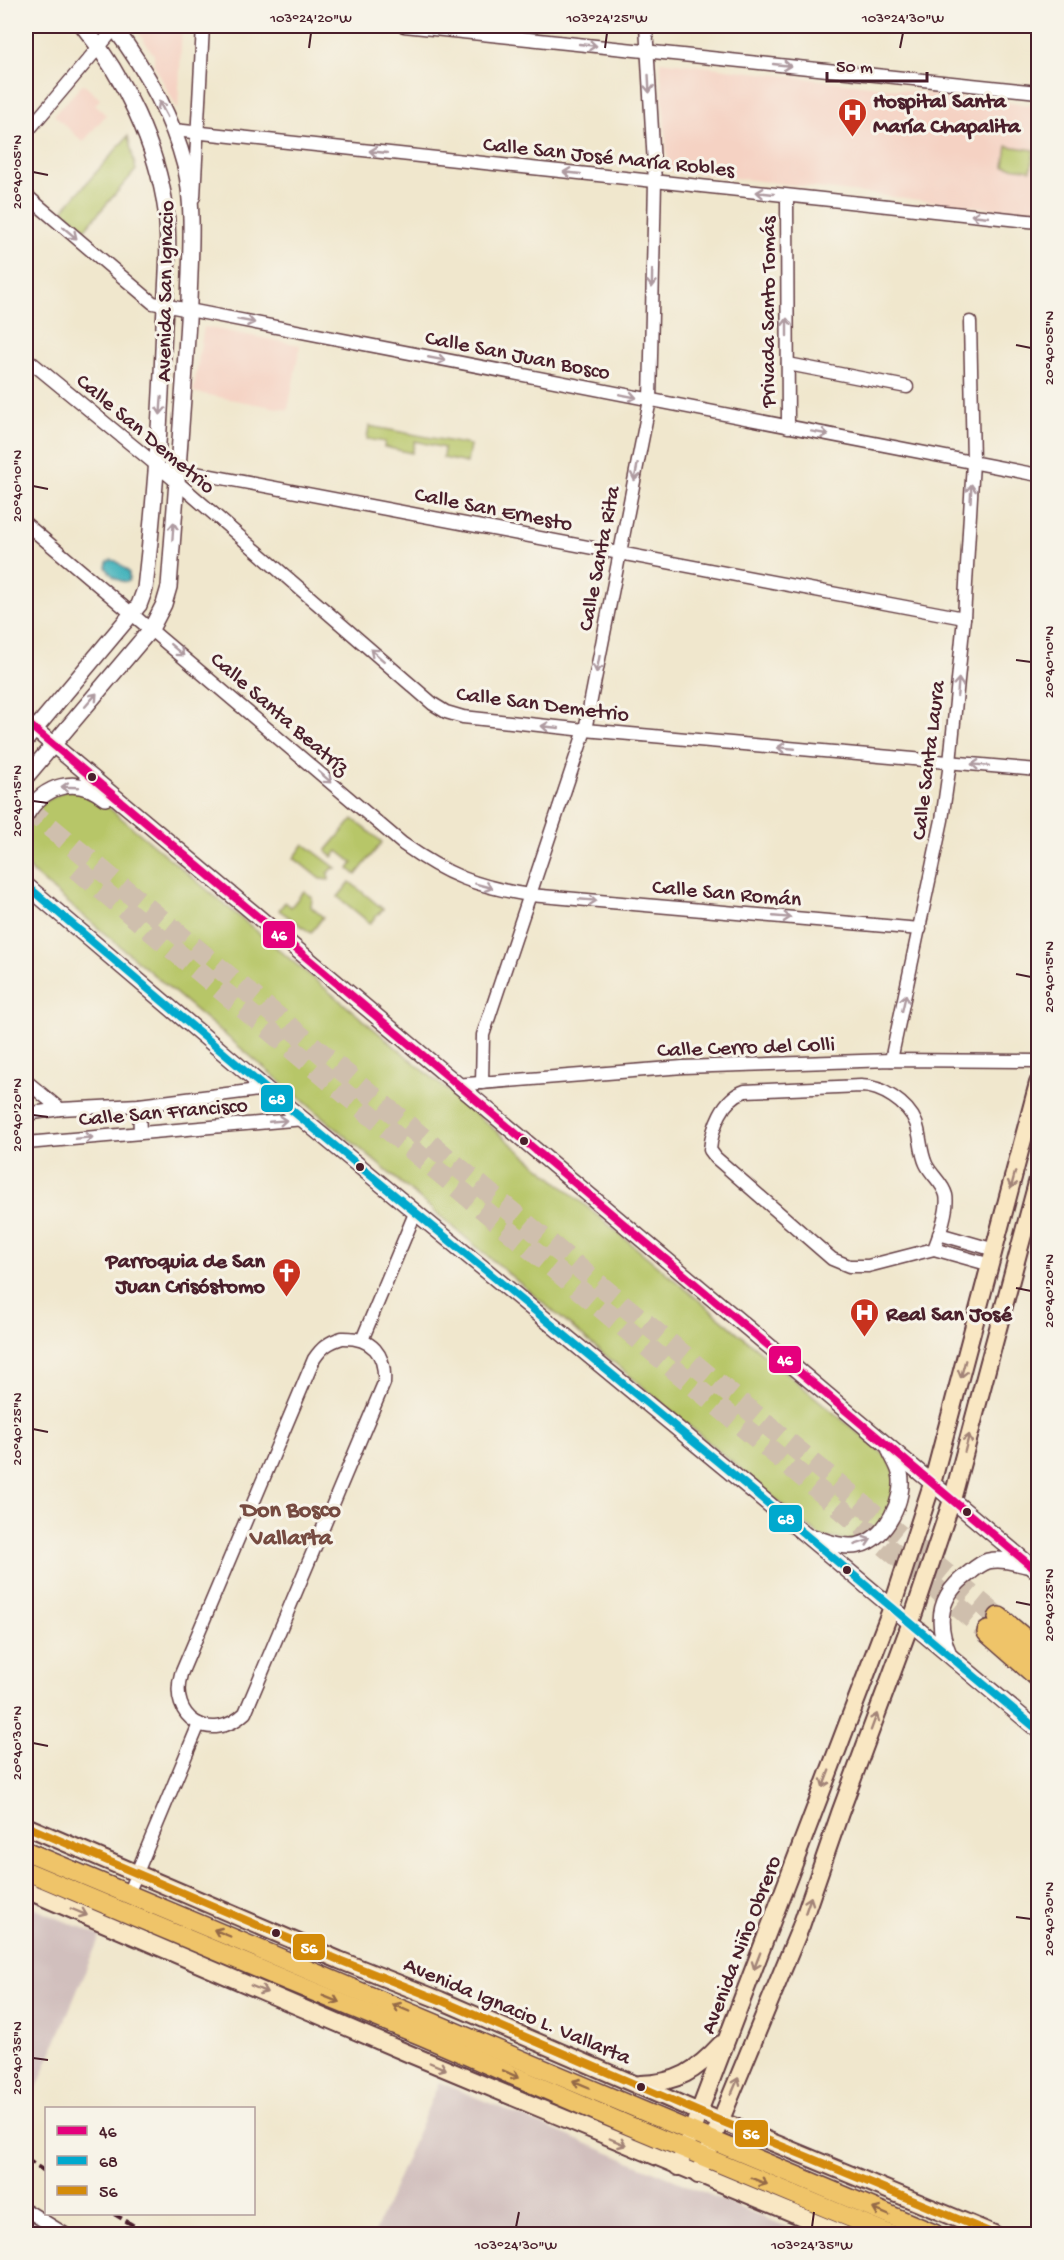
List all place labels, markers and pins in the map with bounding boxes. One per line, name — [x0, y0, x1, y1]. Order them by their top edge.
place label: Hospital Santa María Chapalita — [873, 90, 1022, 141]
hospital icon: Hospital Santa María Chapalita — [836, 96, 868, 138]
unlabelled marker — [86, 771, 98, 783]
unlabelled marker — [518, 1135, 530, 1147]
unlabelled marker — [354, 1161, 366, 1173]
place label: Parroquia de San Juan Crisóstomo — [105, 1250, 266, 1301]
church icon: Parroquia de San Juan Crisóstomo — [270, 1256, 302, 1298]
hospital icon: Real San José — [849, 1296, 881, 1338]
place label: Real San José — [885, 1303, 1012, 1329]
unlabelled marker — [961, 1506, 973, 1518]
unlabelled marker — [841, 1564, 853, 1576]
unlabelled marker — [270, 1927, 282, 1939]
unlabelled marker — [635, 2081, 647, 2093]

